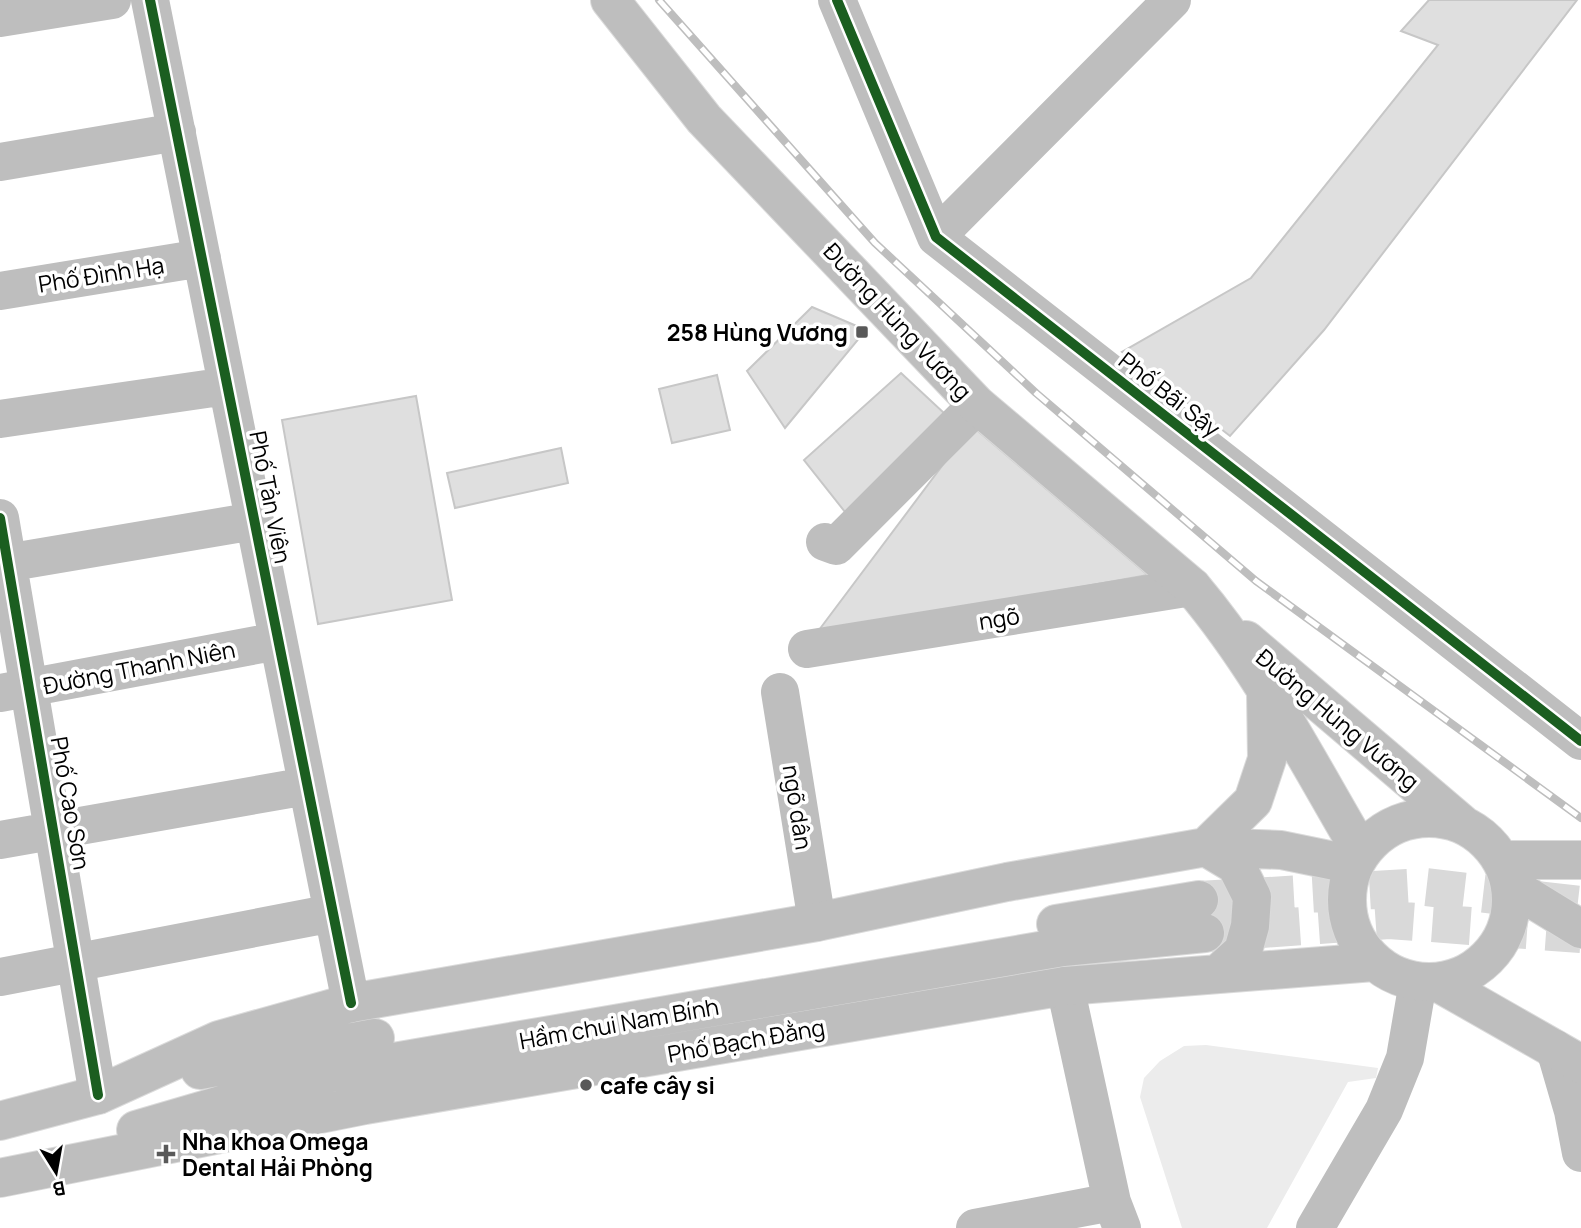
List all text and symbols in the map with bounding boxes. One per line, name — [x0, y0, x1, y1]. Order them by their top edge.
street label: Đường Hùng Vương — [817, 236, 979, 406]
street label: Phố Đình Hạ — [36, 248, 166, 300]
place label: 258 Hùng Vương — [667, 316, 848, 348]
marker: 258 Hùng Vương — [854, 324, 870, 340]
street label: Phố Bãi Sậy — [1112, 344, 1228, 444]
street label: Phố Tản Viên — [242, 428, 300, 566]
street label: ngõ — [976, 599, 1022, 637]
street label: Đường Thanh Niên — [40, 633, 238, 701]
street label: Đường Hùng Vương — [1250, 641, 1426, 797]
street label: Phố Cao Sơn — [44, 734, 98, 872]
street label: ngõ dân — [776, 762, 820, 852]
street label: Hầm chui Nam Bính — [517, 990, 721, 1056]
street label: Phố Bạch Đằng — [665, 1010, 827, 1070]
place label: cafe cây si — [600, 1069, 715, 1101]
marker: cafe cây si — [578, 1077, 594, 1093]
place label: Nha khoa Omega Dental Hải Phòng — [182, 1125, 373, 1183]
north arrow — [21, 1137, 91, 1207]
marker: Nha khoa Omega Dental Hải Phòng — [156, 1144, 176, 1164]
text: B — [51, 1175, 68, 1203]

